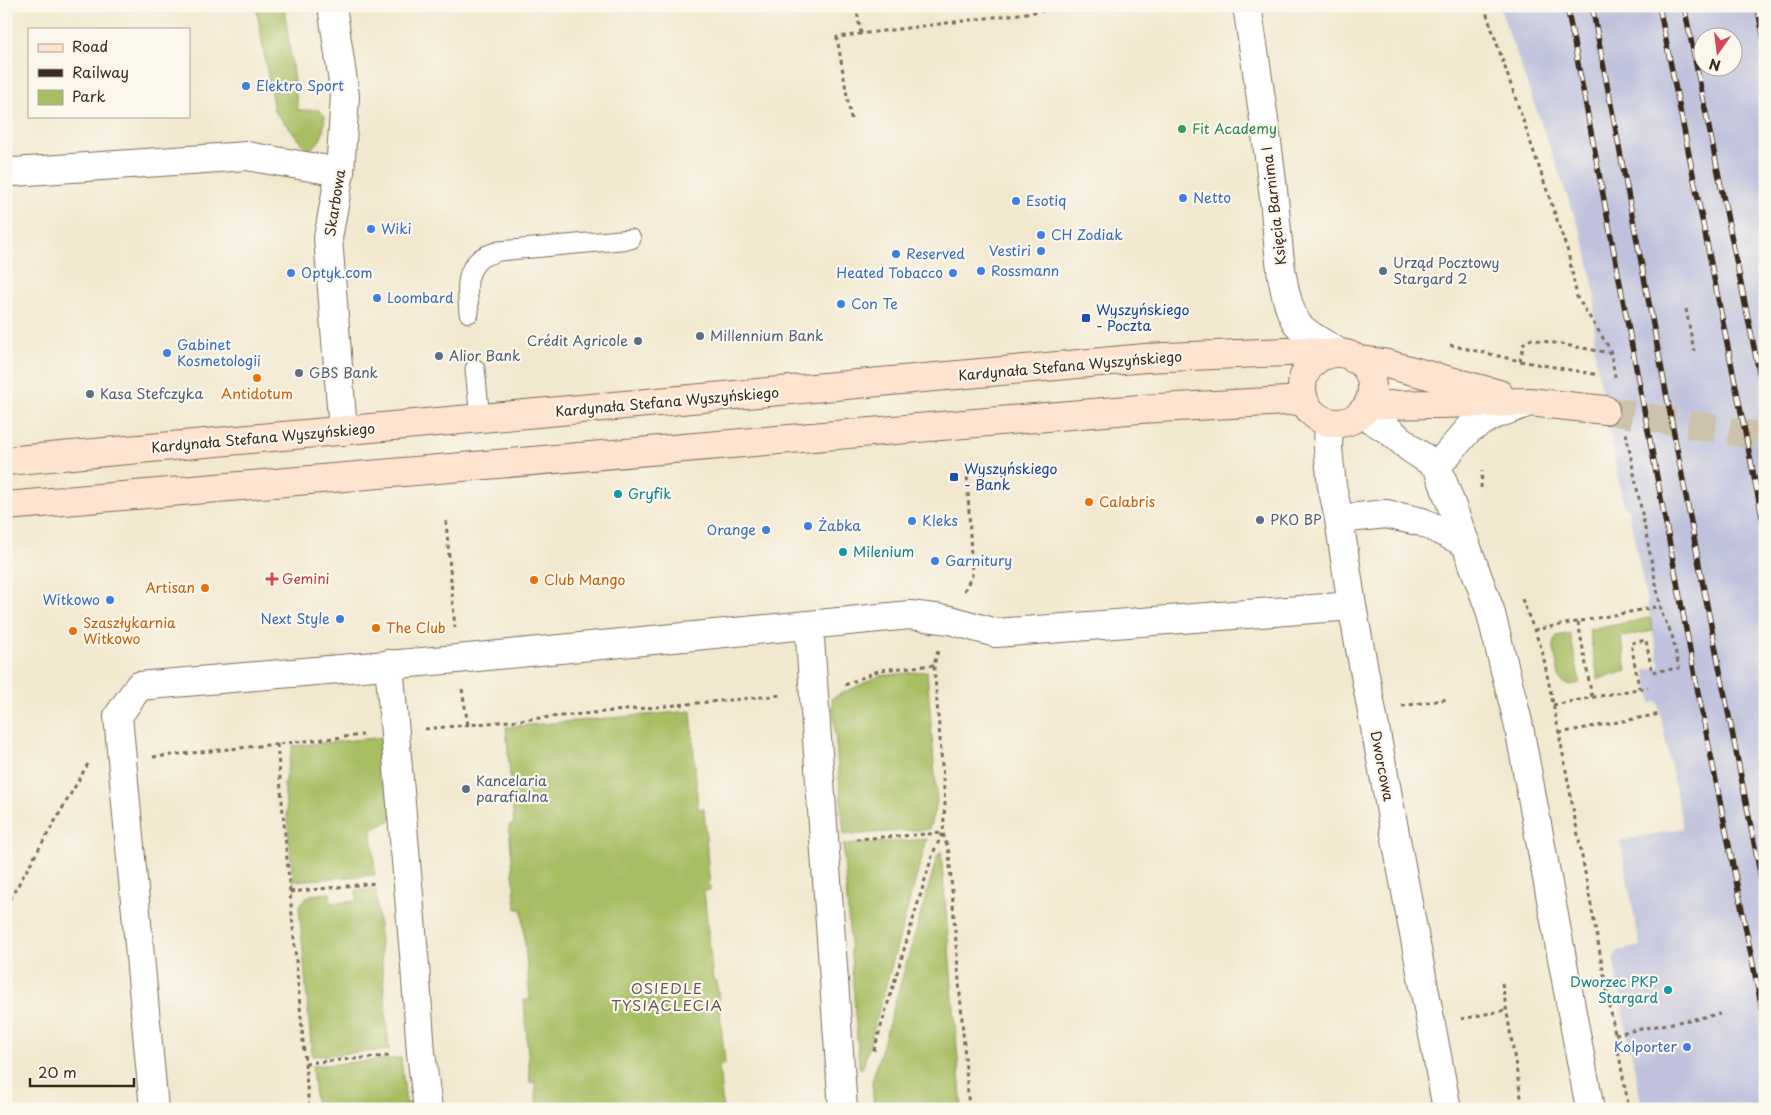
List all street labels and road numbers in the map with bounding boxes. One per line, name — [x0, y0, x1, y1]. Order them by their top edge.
street label: Księcia Barnima I — [1256, 146, 1291, 266]
street label: Skarbowa — [319, 168, 350, 238]
street label: Kardynała Stefana Wyszyńskiego — [957, 345, 1183, 386]
street label: Kardynała Stefana Wyszyńskiego — [554, 381, 780, 422]
street label: Kardynała Stefana Wyszyńskiego — [150, 417, 376, 458]
street label: Dworcowa — [1365, 729, 1400, 803]

